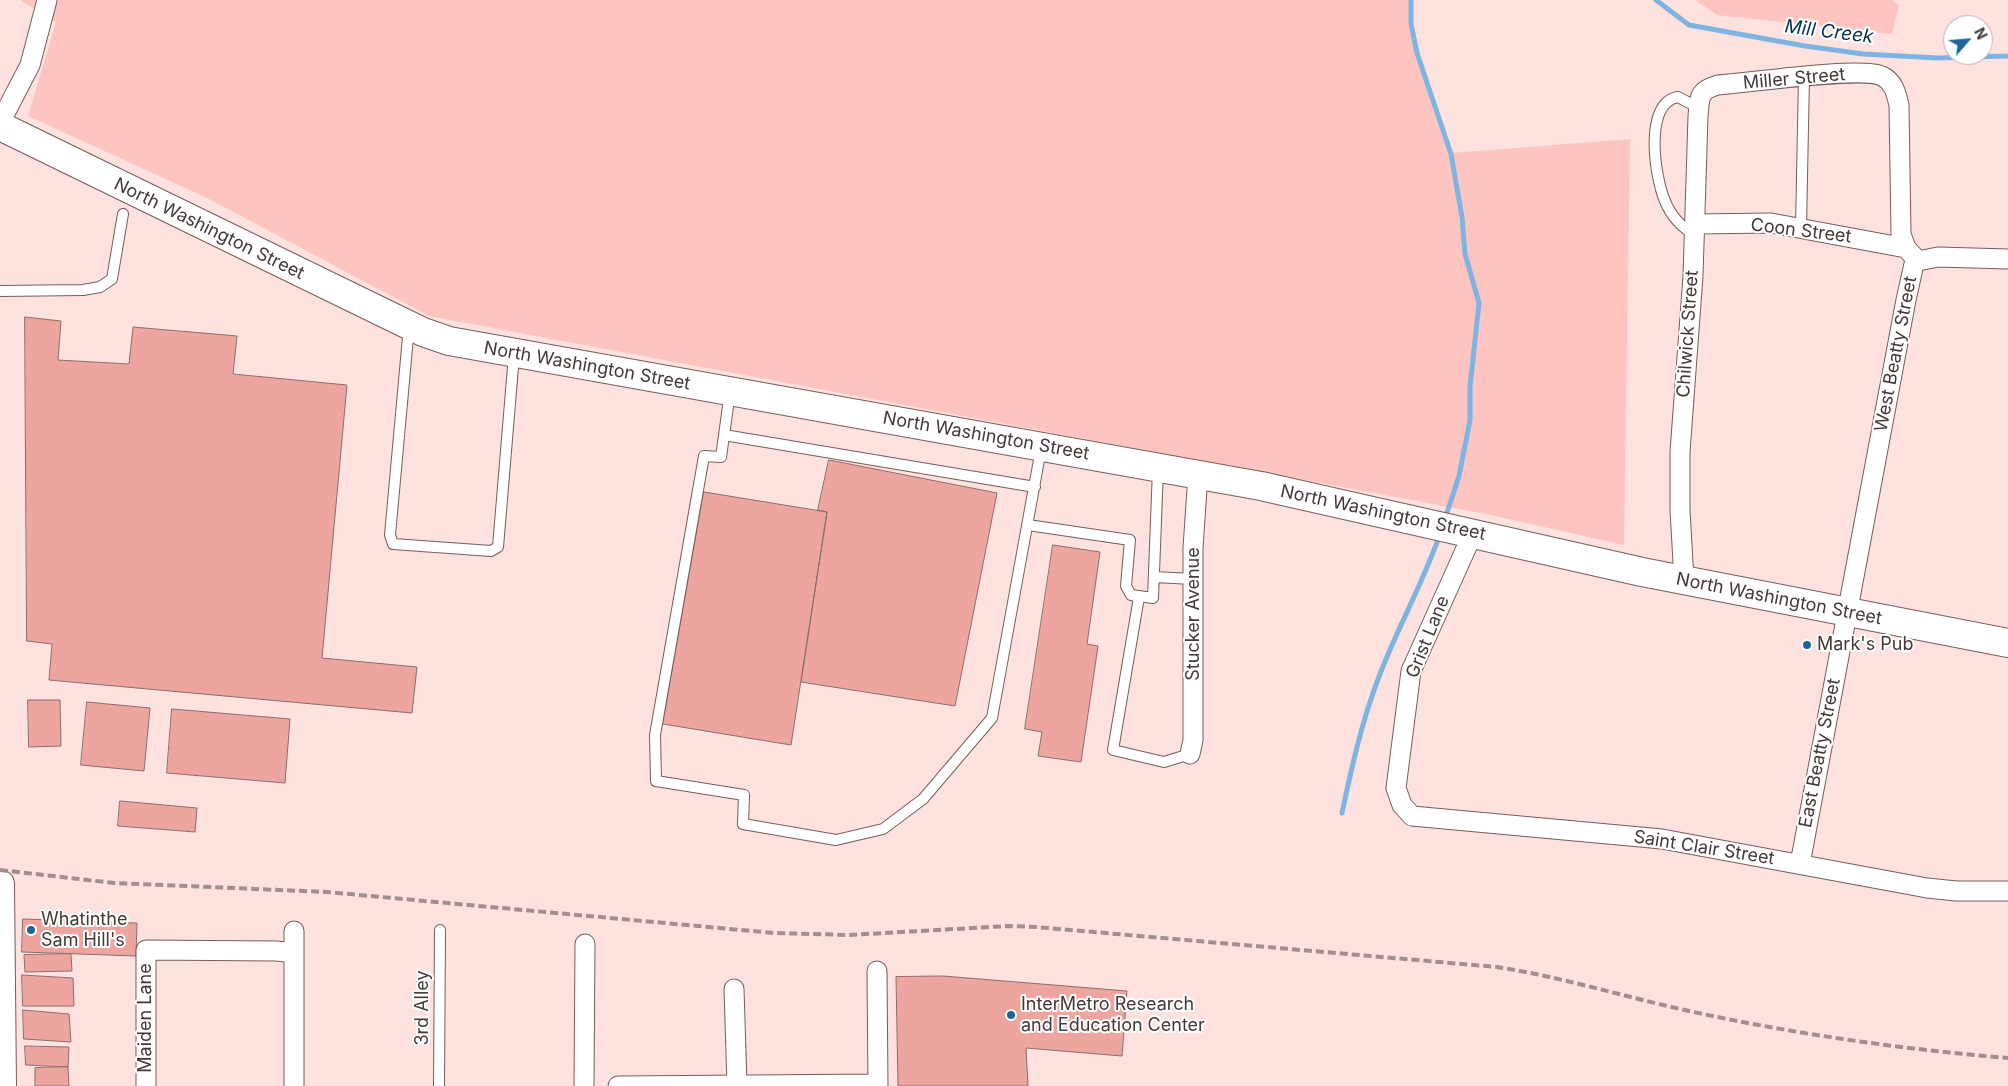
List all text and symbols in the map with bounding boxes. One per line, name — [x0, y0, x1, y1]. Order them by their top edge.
water label: Mill Creek — [1783, 15, 1875, 49]
north arrow — [1943, 15, 1993, 65]
text: N — [1971, 25, 1991, 42]
street label: Miller Street — [1742, 64, 1846, 94]
street label: North Washington Street — [110, 173, 308, 285]
street label: Coon Street — [1749, 214, 1853, 248]
street label: Chilwick Street — [1673, 270, 1703, 398]
street label: West Beatty Street — [1870, 274, 1922, 434]
street label: North Washington Street — [482, 337, 692, 395]
street label: North Washington Street — [881, 407, 1091, 465]
street label: North Washington Street — [1278, 481, 1488, 545]
street label: Stucker Avenue — [1183, 547, 1205, 681]
street label: North Washington Street — [1674, 568, 1884, 630]
street label: Grist Lane — [1402, 593, 1454, 681]
place label: Mark's Pub — [1817, 634, 1913, 656]
marker: Mark's Pub — [1801, 639, 1813, 651]
street label: East Beatty Street — [1795, 677, 1845, 829]
street label: Saint Clair Street — [1632, 826, 1776, 870]
place label: Whatinthe Sam Hill's — [41, 909, 127, 952]
marker: Whatinthe Sam Hill's — [25, 924, 37, 936]
street label: Maiden Lane — [135, 963, 157, 1073]
street label: 3rd Alley — [412, 970, 434, 1046]
place label: InterMetro Research and Education Center — [1021, 994, 1205, 1036]
marker: InterMetro Research and Education Center — [1005, 1009, 1017, 1021]

